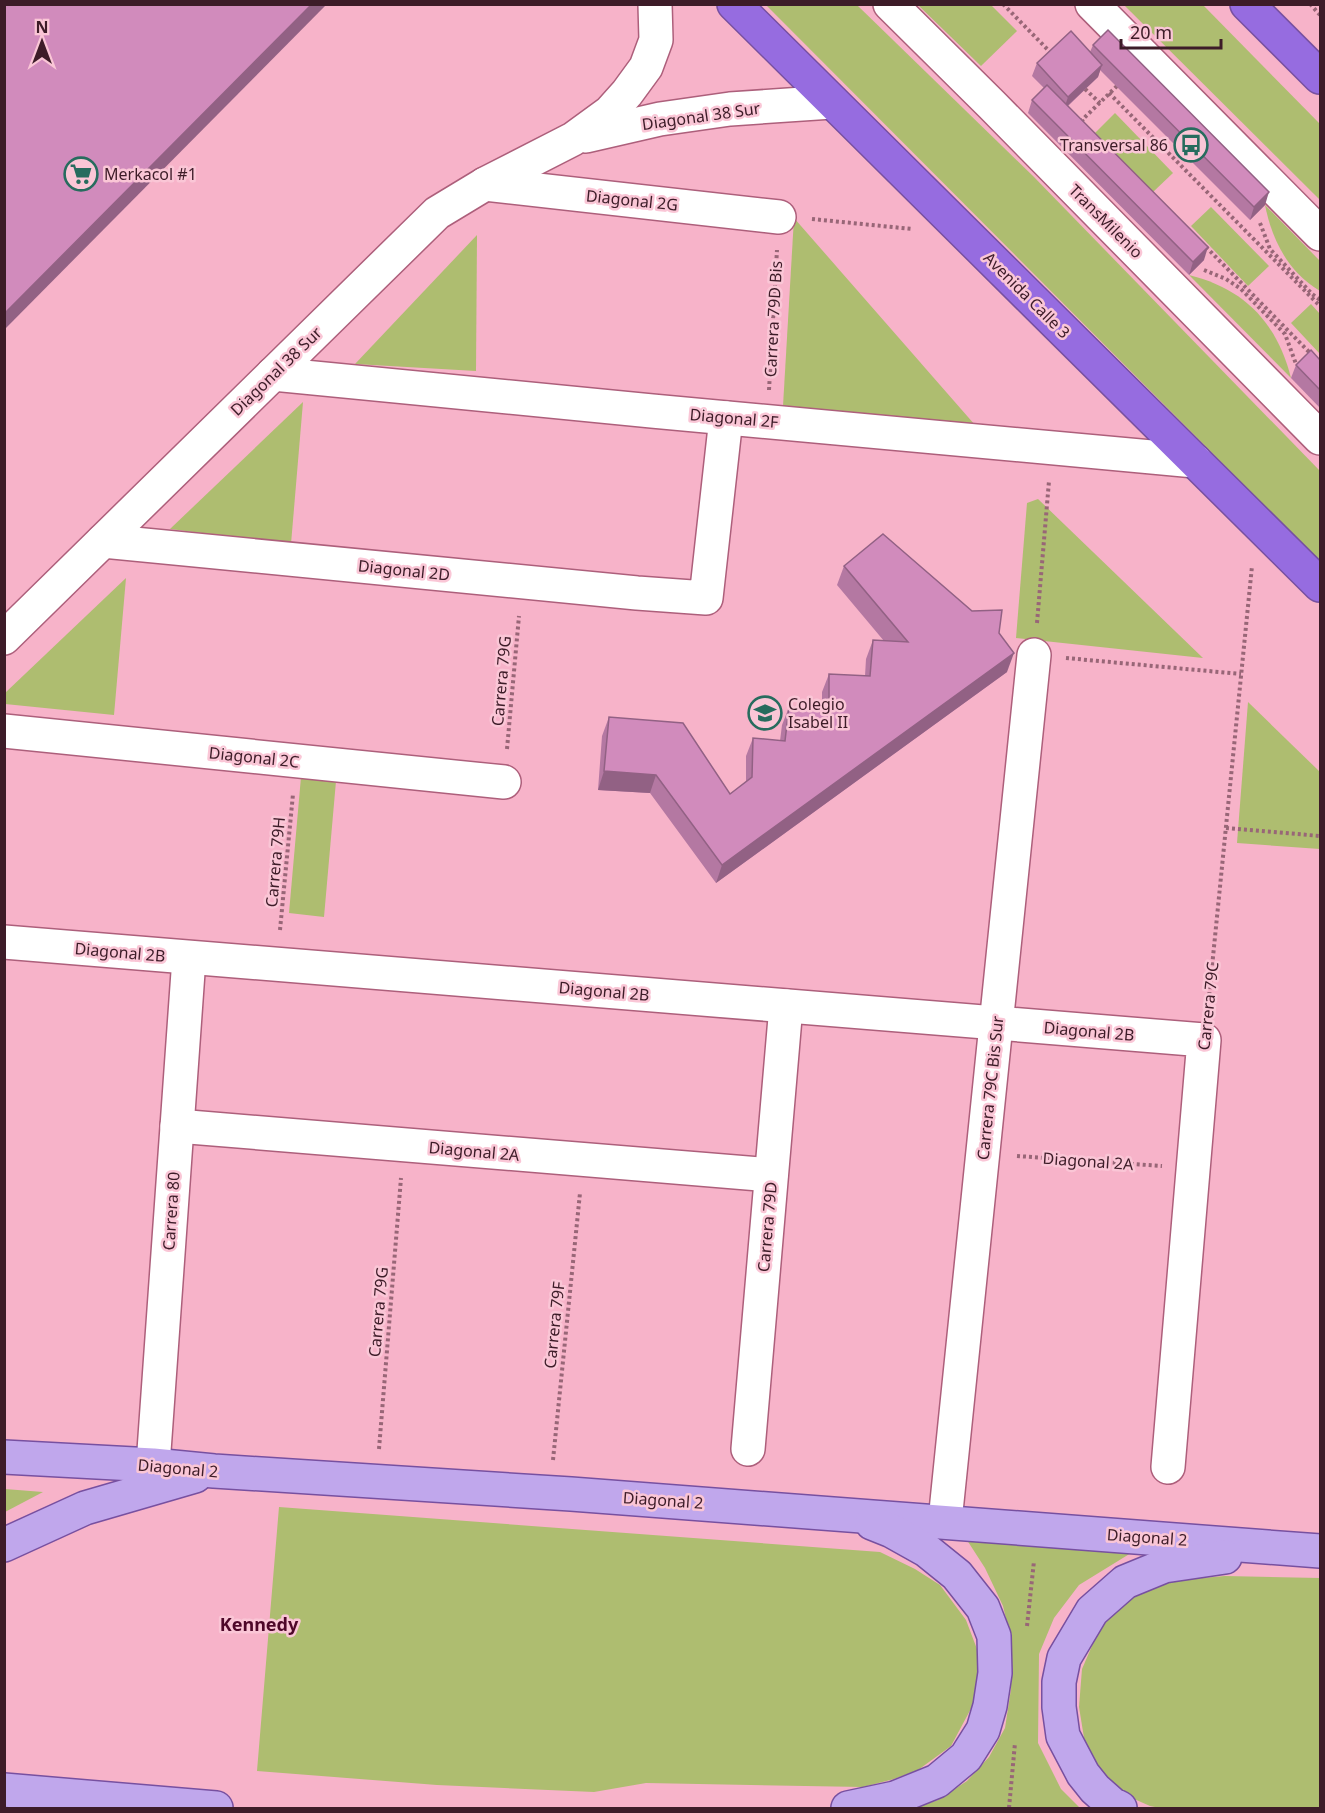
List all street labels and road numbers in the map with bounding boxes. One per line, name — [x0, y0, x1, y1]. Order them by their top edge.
street label: Diagonal 38 Sur — [640, 97, 762, 135]
street label: TransMilenio — [1064, 179, 1148, 263]
street label: Diagonal 2G — [585, 184, 679, 216]
street label: Avenida Calle 3 — [979, 247, 1075, 343]
street label: Carrera 79D Bis — [759, 260, 787, 378]
street label: Diagonal 38 Sur — [225, 321, 327, 420]
street label: Diagonal 2F — [689, 403, 779, 433]
street label: Diagonal 2D — [357, 554, 451, 586]
street label: Carrera 79G — [486, 635, 516, 727]
street label: Diagonal 2C — [208, 741, 300, 773]
street label: Carrera 79H — [260, 816, 290, 908]
street label: Diagonal 2B — [74, 937, 166, 967]
street label: Carrera 79C — [1192, 961, 1224, 1051]
street label: Diagonal 2B — [558, 976, 650, 1006]
street label: Carrera 79C Bis Sur — [972, 1015, 1009, 1161]
street label: Diagonal 2B — [1043, 1016, 1135, 1046]
street label: Diagonal 2A — [428, 1136, 521, 1166]
street label: Diagonal 2A — [1042, 1147, 1135, 1175]
street label: Carrera 80 — [157, 1171, 185, 1251]
street label: Carrera 79D — [752, 1181, 782, 1273]
street label: Carrera 79G — [363, 1266, 393, 1358]
street label: Carrera 79F — [539, 1281, 569, 1369]
street label: Diagonal 2 — [137, 1454, 219, 1482]
street label: Diagonal 2 — [622, 1486, 704, 1514]
street label: Diagonal 2 — [1106, 1523, 1188, 1551]

